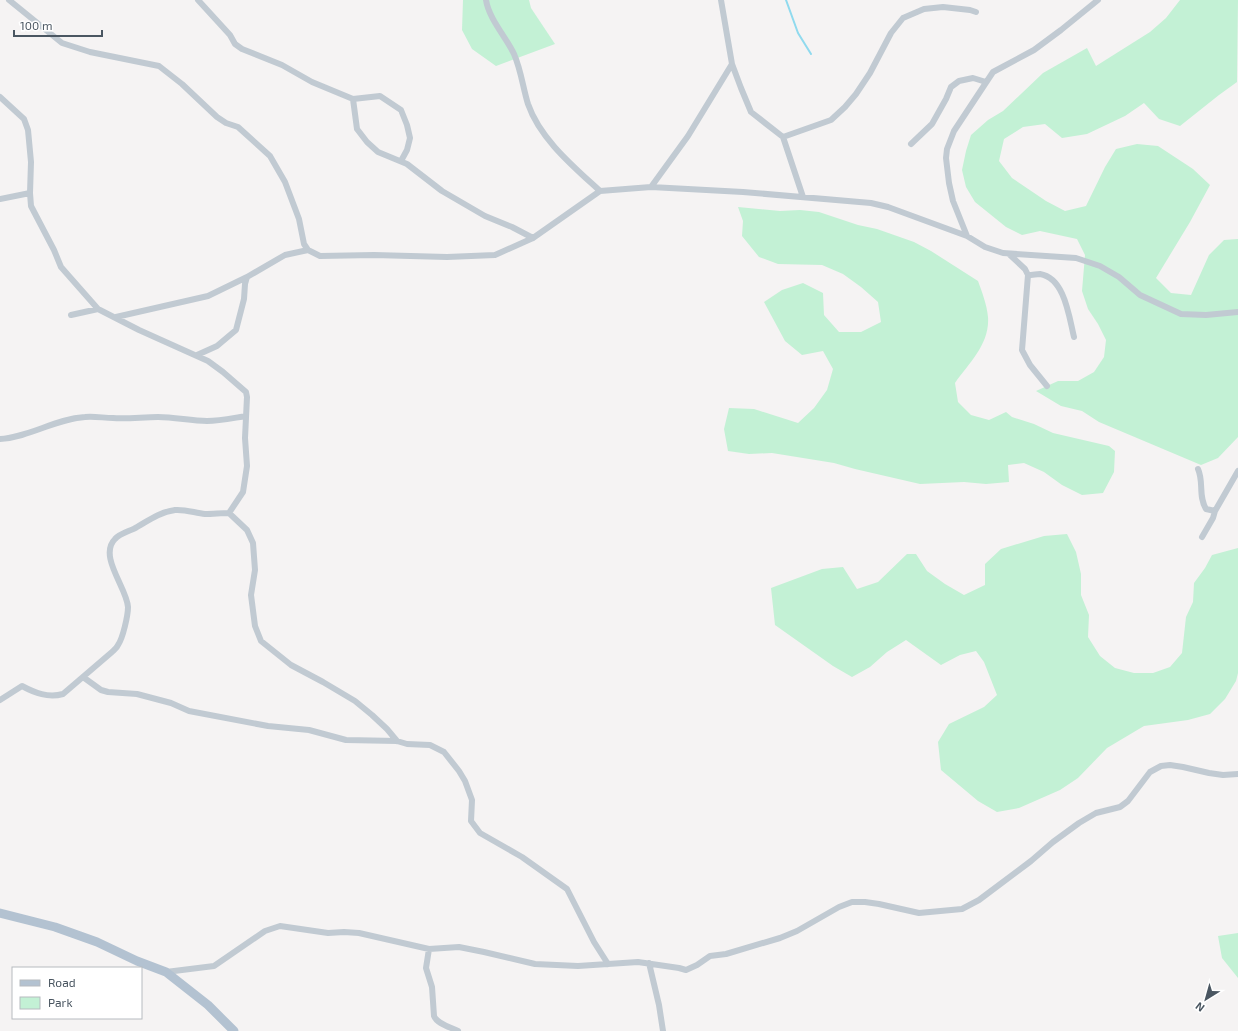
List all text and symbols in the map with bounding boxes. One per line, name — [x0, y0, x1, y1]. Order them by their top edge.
scale bar — [14, 12, 102, 38]
text: 100 m — [20, 18, 52, 32]
legend — [12, 967, 142, 1019]
text: Road — [48, 975, 76, 989]
north arrow — [1186, 979, 1226, 1019]
text: Park — [48, 995, 73, 1009]
text: N — [1193, 1000, 1207, 1015]

